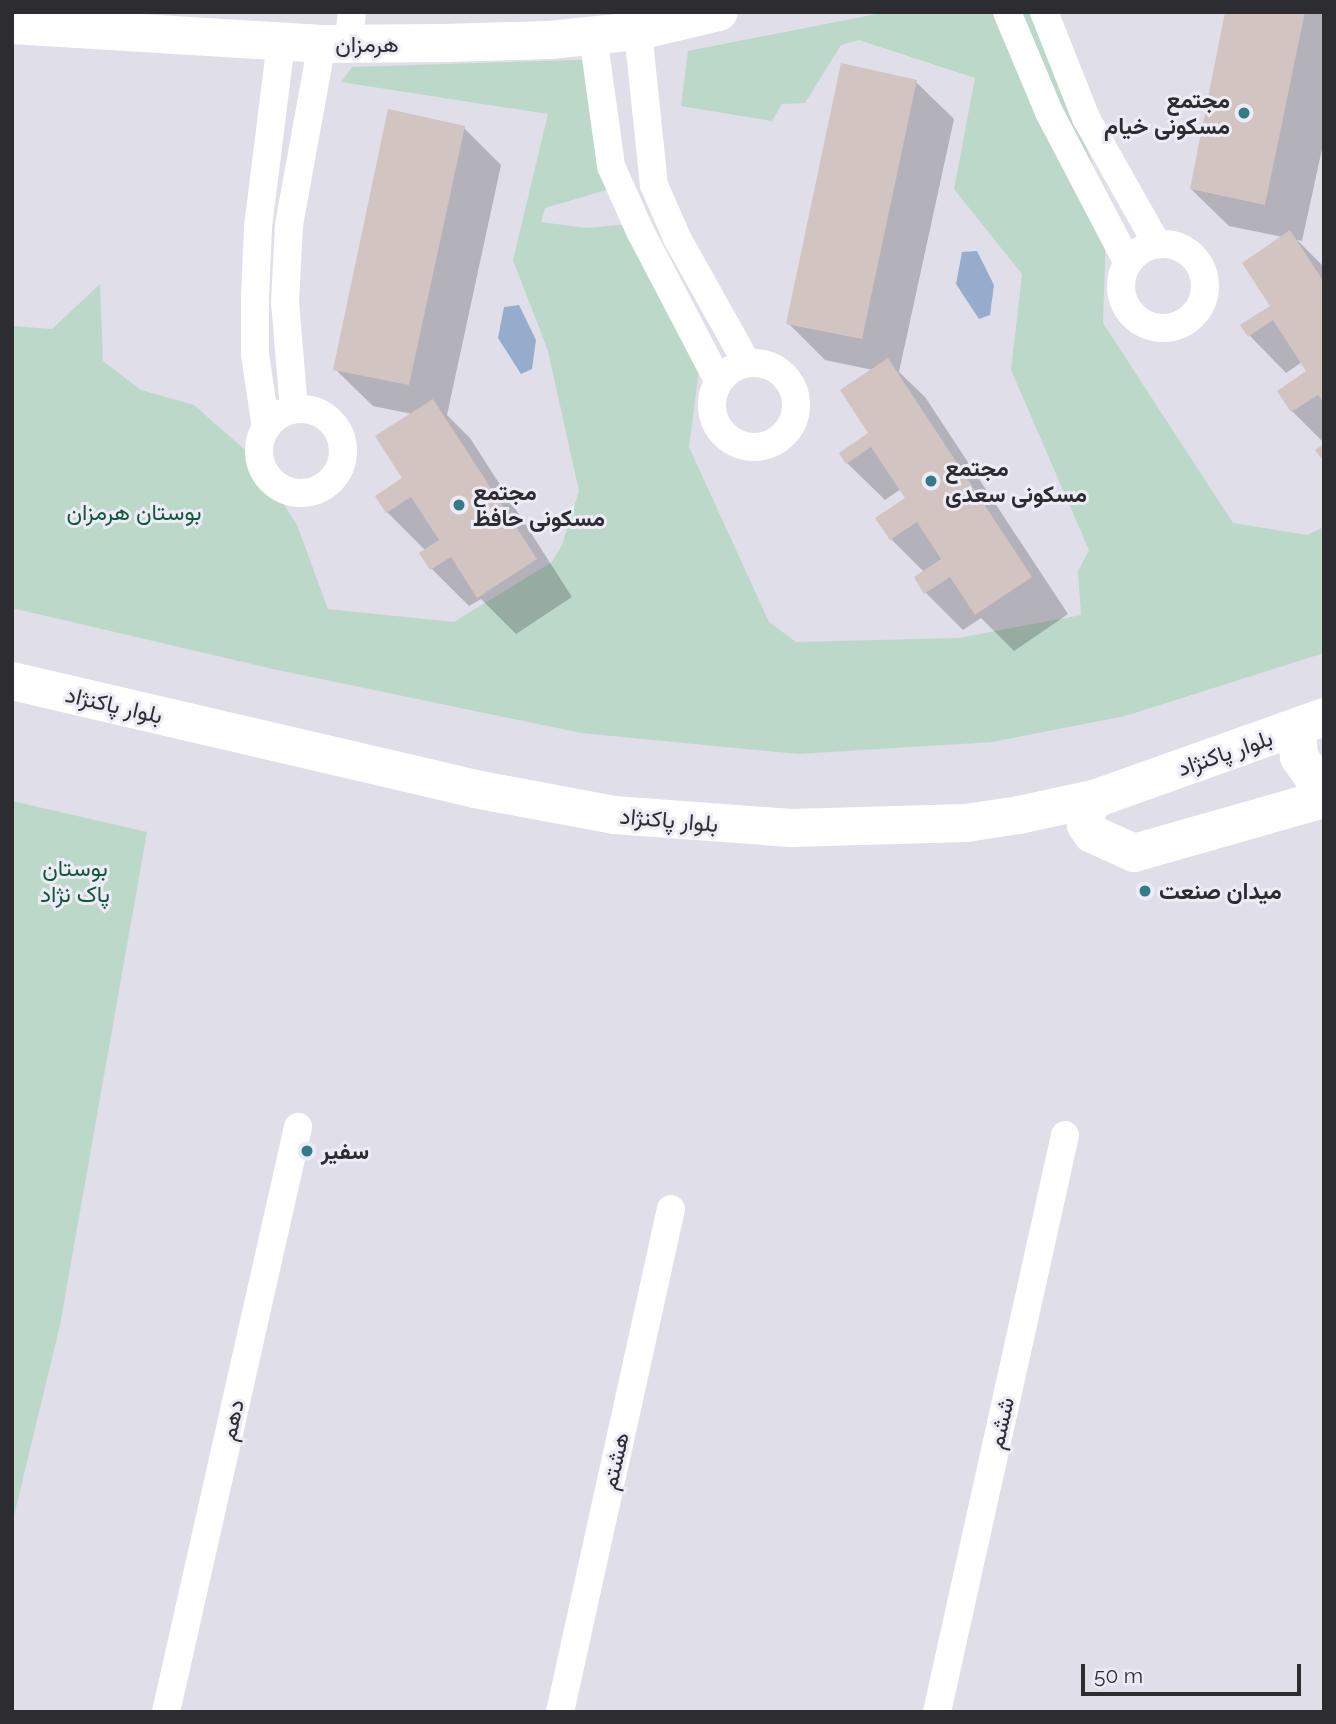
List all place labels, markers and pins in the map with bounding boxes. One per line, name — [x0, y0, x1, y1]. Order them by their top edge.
place label: مجتمع مسکونی خیام — [1104, 86, 1230, 140]
marker: مجتمع مسکونی خیام — [1236, 105, 1252, 121]
place label: مجتمع مسکونی سعدی — [945, 454, 1087, 508]
marker: مجتمع مسکونی سعدی — [923, 473, 939, 489]
place label: مجتمع مسکونی حافظ — [473, 478, 605, 532]
marker: مجتمع مسکونی حافظ — [451, 497, 467, 513]
place label: میدان صنعت — [1159, 877, 1282, 905]
marker: میدان صنعت — [1137, 883, 1153, 899]
place label: سفیر — [321, 1137, 369, 1165]
marker: سفیر — [299, 1143, 315, 1159]

